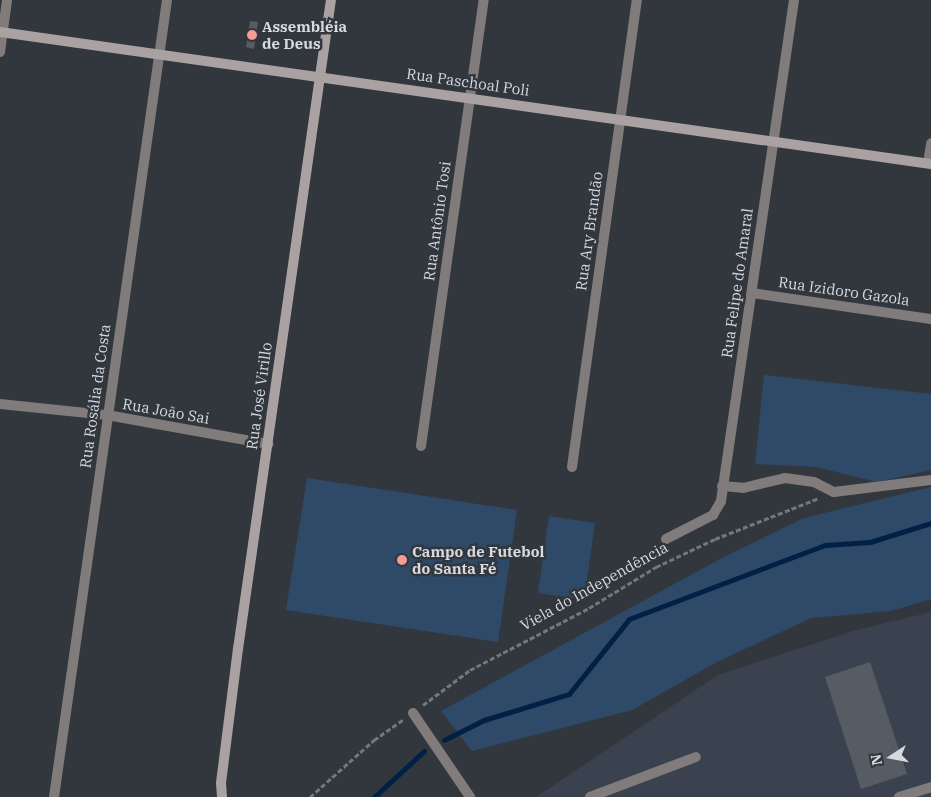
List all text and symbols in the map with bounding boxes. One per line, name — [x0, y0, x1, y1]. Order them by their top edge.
place label: Assembléia de Deus — [262, 17, 347, 52]
marker: Assembléia de Deus — [246, 29, 258, 41]
street label: Rua Paschoal Poli — [405, 64, 531, 100]
street label: Rua Antônio Tosi — [420, 160, 454, 282]
street label: Rua Ary Brandão — [572, 170, 606, 292]
street label: Rua Felipe do Amaral — [718, 207, 756, 359]
street label: Rua Izidoro Gazola — [777, 273, 911, 309]
street label: Rua Rosália da Costa — [76, 323, 114, 469]
street label: Rua José Virillo — [243, 341, 275, 451]
street label: Rua João Sai — [121, 394, 211, 428]
street label: Viela do Independência — [517, 538, 671, 634]
place label: Campo de Futebol do Santa Fé — [412, 542, 544, 577]
marker: Campo de Futebol do Santa Fé — [396, 554, 408, 566]
north arrow — [866, 732, 916, 782]
text: N — [866, 753, 886, 767]

